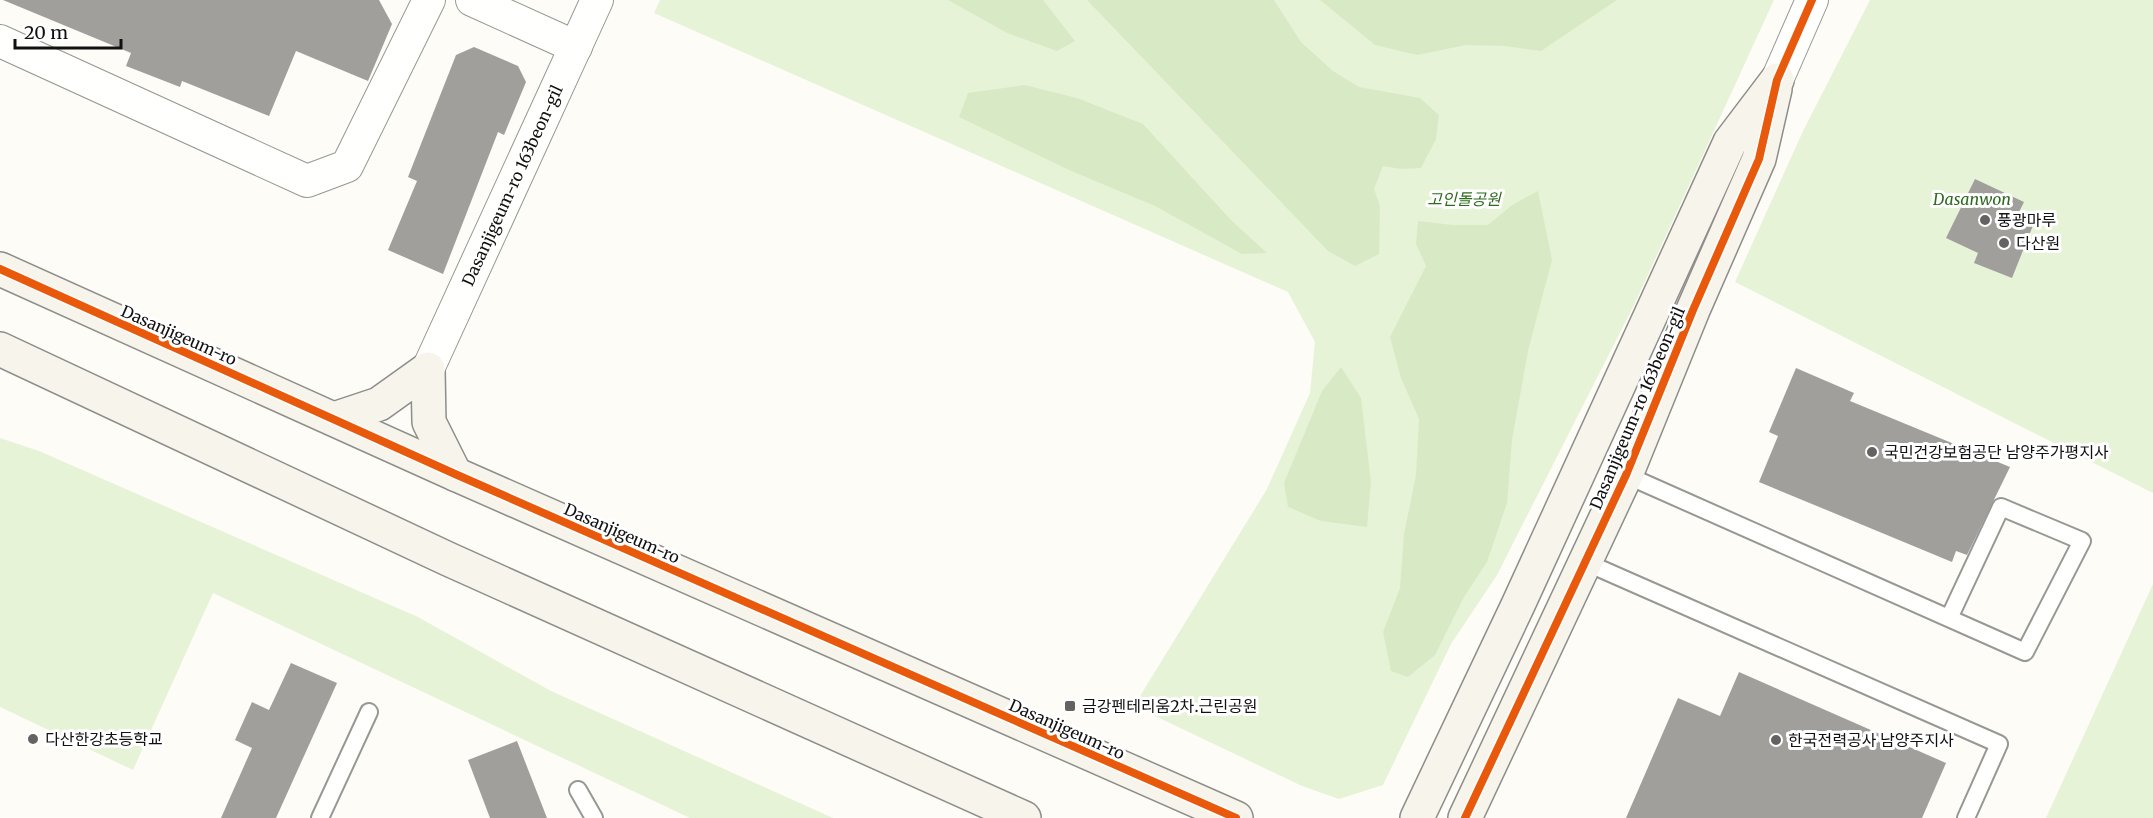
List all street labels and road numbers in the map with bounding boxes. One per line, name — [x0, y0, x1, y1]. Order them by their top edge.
street label: Dasanjigeum-ro 163beon-gil — [458, 82, 567, 289]
street label: Dasanjigeum-ro — [118, 301, 240, 369]
street label: Dasanjigeum-ro 163beon-gil — [1585, 304, 1689, 512]
street label: Dasanjigeum-ro — [561, 499, 683, 567]
street label: Dasanjigeum-ro — [1006, 695, 1128, 763]

